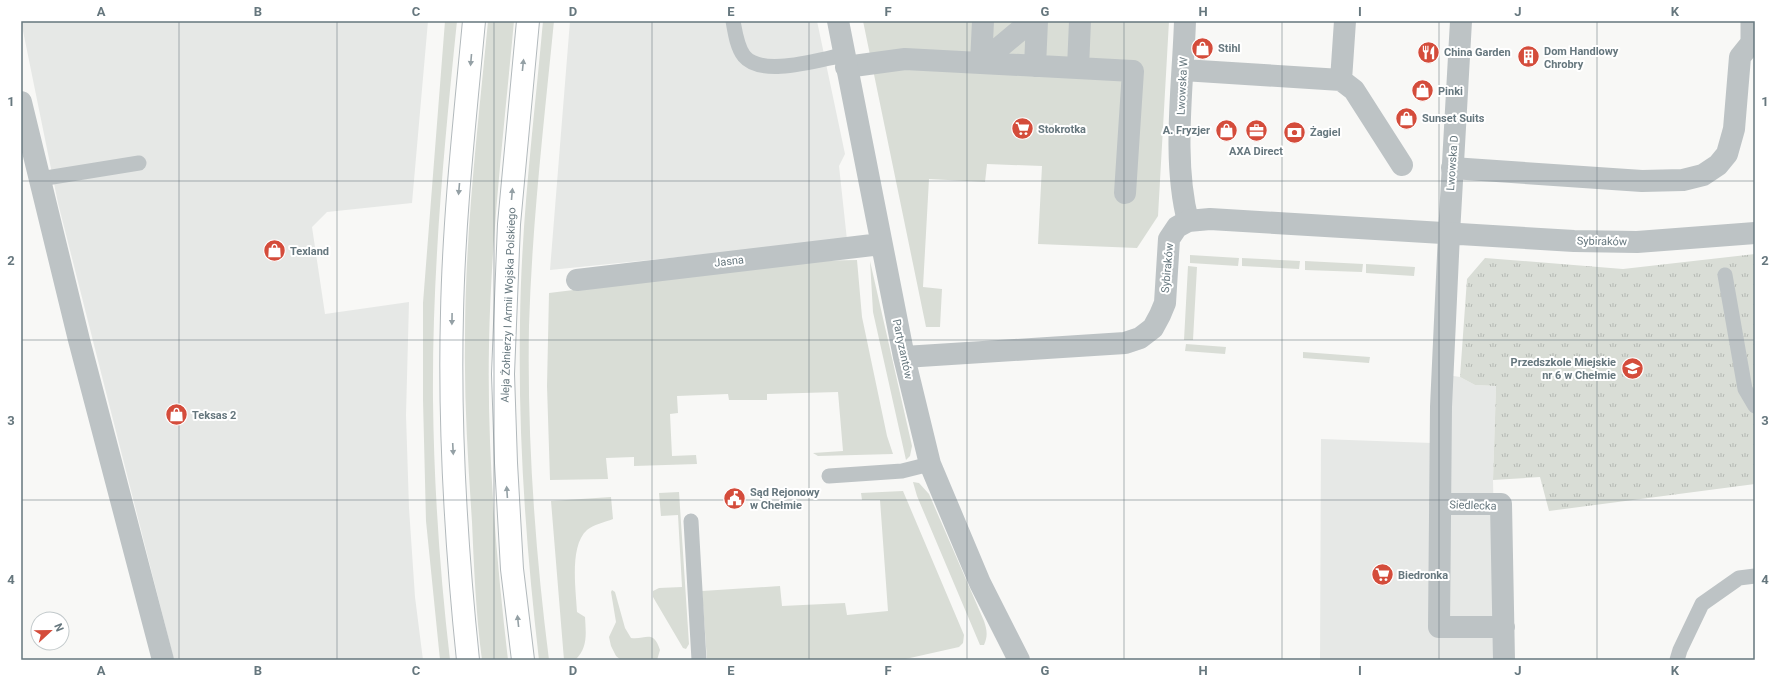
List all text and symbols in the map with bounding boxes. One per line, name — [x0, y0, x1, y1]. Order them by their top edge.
text: A — [97, 4, 106, 19]
text: B — [254, 4, 262, 19]
text: C — [412, 4, 421, 19]
text: D — [569, 4, 577, 19]
text: E — [727, 4, 735, 19]
text: F — [884, 4, 892, 19]
text: G — [1041, 4, 1050, 19]
text: H — [1198, 4, 1208, 19]
text: I — [1358, 4, 1362, 19]
text: J — [1514, 4, 1522, 19]
text: K — [1671, 4, 1680, 19]
shop icon: Stihl — [1190, 35, 1216, 61]
restaurant icon: China Garden — [1416, 39, 1442, 65]
place label: Stihl — [1218, 42, 1241, 55]
building icon: Dom Handlowy Chrobry — [1515, 44, 1541, 70]
place label: Dom Handlowy Chrobry — [1544, 45, 1619, 71]
place label: China Garden — [1444, 46, 1511, 59]
one-way arrow — [467, 54, 474, 66]
street label: Lwowska W — [1174, 57, 1191, 115]
one-way arrow — [520, 59, 526, 71]
shop icon: Pinki — [1410, 78, 1436, 104]
place label: Pinki — [1438, 85, 1463, 98]
text: 1 — [7, 94, 15, 109]
text: 1 — [1761, 94, 1769, 109]
shop icon: Sunset Suits — [1393, 105, 1419, 131]
place label: Sunset Suits — [1422, 112, 1485, 125]
supermarket icon: Stokrotka — [1009, 116, 1035, 142]
shop icon: A. Fryzjer — [1213, 117, 1239, 143]
office icon: AXA Direct — [1243, 118, 1269, 144]
bank icon: Żagiel — [1281, 119, 1307, 145]
place label: Stokrotka — [1038, 123, 1086, 136]
place label: A. Fryzjer — [1163, 124, 1210, 137]
place label: Żagiel — [1310, 125, 1341, 139]
street label: Lwowska D — [1444, 135, 1461, 191]
place label: AXA Direct — [1229, 145, 1283, 158]
one-way arrow — [455, 183, 462, 195]
one-way arrow — [509, 188, 515, 200]
street label: Aleja Żołnierzy I Armii Wojska Polskiego — [499, 207, 518, 403]
street label: Sybiraków — [1577, 235, 1628, 248]
shop icon: Texland — [261, 238, 287, 264]
street label: Sybiraków — [1159, 242, 1176, 294]
place label: Texland — [290, 245, 329, 258]
text: 2 — [7, 253, 15, 268]
street label: Jasna — [713, 253, 745, 270]
text: 2 — [1761, 253, 1769, 268]
one-way arrow — [449, 313, 455, 326]
street label: Partyzantów — [890, 318, 915, 381]
school or university icon: Przedszkole Miejskie nr 6 w Chełmie — [1619, 355, 1645, 381]
place label: Przedszkole Miejskie nr 6 w Chełmie — [1511, 356, 1616, 382]
shop icon: Teksas 2 — [163, 402, 189, 428]
place label: Teksas 2 — [192, 409, 236, 422]
text: 3 — [7, 413, 15, 428]
text: 3 — [1761, 413, 1769, 428]
one-way arrow — [450, 443, 456, 456]
public building icon: Sąd Rejonowy w Chełmie — [721, 485, 747, 511]
one-way arrow — [504, 486, 511, 498]
place label: Sąd Rejonowy w Chełmie — [750, 486, 820, 512]
street label: Siedlecka — [1449, 498, 1497, 513]
supermarket icon: Biedronka — [1370, 562, 1396, 588]
place label: Biedronka — [1398, 569, 1448, 582]
text: 4 — [7, 572, 15, 587]
text: 4 — [1761, 572, 1769, 587]
north arrow — [30, 611, 70, 651]
one-way arrow — [515, 615, 521, 627]
text: N — [51, 621, 66, 634]
text: A — [97, 663, 106, 678]
text: B — [254, 663, 262, 678]
text: C — [412, 663, 421, 678]
text: D — [569, 663, 577, 678]
text: E — [727, 663, 735, 678]
text: F — [884, 663, 892, 678]
text: G — [1041, 663, 1050, 678]
text: H — [1198, 663, 1208, 678]
text: I — [1358, 663, 1362, 678]
text: J — [1514, 663, 1522, 678]
text: K — [1671, 663, 1680, 678]

